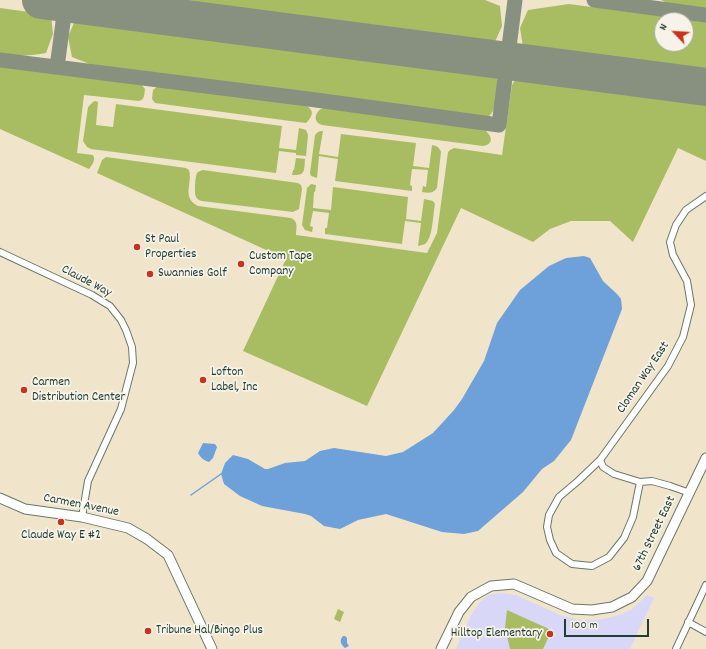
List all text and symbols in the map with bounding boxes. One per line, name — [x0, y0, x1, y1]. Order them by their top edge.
north arrow — [654, 12, 694, 52]
text: N — [656, 22, 672, 33]
place label: St Paul Properties — [145, 232, 196, 263]
marker: St Paul Properties — [132, 242, 142, 252]
place label: Custom Tape Company — [249, 249, 312, 280]
marker: Custom Tape Company — [236, 259, 246, 269]
street label: Claude Way — [58, 262, 114, 302]
place label: Swannies Golf — [158, 266, 227, 282]
marker: Swannies Golf — [145, 269, 155, 279]
street label: Cloman Way East — [614, 339, 674, 417]
place label: Lofton Label, Inc — [211, 365, 258, 396]
place label: Carmen Distribution Center — [32, 375, 125, 406]
marker: Lofton Label, Inc — [198, 375, 208, 385]
marker: Carmen Distribution Center — [19, 385, 29, 395]
street label: Carmen Avenue — [42, 491, 120, 521]
street label: 67th Street East — [630, 494, 680, 574]
marker: Claude Way E #2 — [56, 517, 66, 527]
place label: Claude Way E #2 — [21, 528, 101, 544]
scale bar — [566, 611, 651, 637]
text: 100 m — [571, 617, 598, 634]
place label: Tribune Hal/Bingo Plus — [156, 623, 263, 639]
marker: Tribune Hal/Bingo Plus — [143, 626, 153, 636]
place label: Hilltop Elementary — [451, 626, 542, 642]
marker: Hilltop Elementary — [545, 629, 555, 639]

